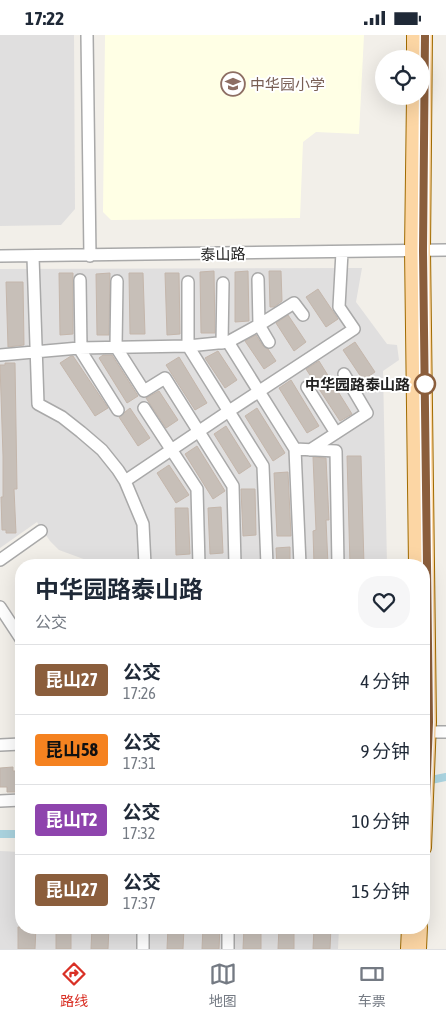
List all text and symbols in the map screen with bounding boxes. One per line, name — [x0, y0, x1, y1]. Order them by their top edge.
text: 17:22 — [25, 7, 64, 29]
map controls — [375, 50, 430, 105]
button: locate — [375, 50, 430, 105]
school or university icon: 中华园小学 — [220, 71, 246, 97]
place label: 中华园小学 — [250, 76, 325, 93]
street label: 泰山路 — [200, 245, 246, 263]
marker: 中华园路泰山路 — [414, 373, 436, 395]
place label: 中华园路泰山路 — [305, 376, 410, 393]
text: 中华园路泰山路 — [35, 576, 203, 603]
button: heart — [358, 576, 410, 628]
text: 公交 — [35, 613, 67, 631]
text: 公交 — [123, 661, 161, 683]
text: 昆山27 — [45, 669, 98, 690]
text: 4 分钟 — [360, 670, 410, 692]
text: 17:26 — [123, 684, 156, 702]
text: 公交 — [123, 731, 161, 753]
text: 昆山58 — [45, 739, 98, 760]
text: 9 分钟 — [360, 740, 410, 762]
text: 17:31 — [123, 754, 156, 772]
text: 公交 — [122, 801, 160, 823]
text: 昆山T2 — [45, 809, 97, 830]
text: 10 分钟 — [352, 810, 410, 832]
text: 17:32 — [122, 824, 155, 842]
text: 公交 — [123, 871, 161, 893]
text: 昆山27 — [45, 879, 98, 900]
text: 15 分钟 — [352, 880, 410, 902]
text: 17:37 — [123, 894, 156, 912]
tab: 路线 — [60, 960, 88, 1010]
tab: 地图 — [209, 960, 237, 1010]
tab: 车票 — [358, 960, 386, 1010]

